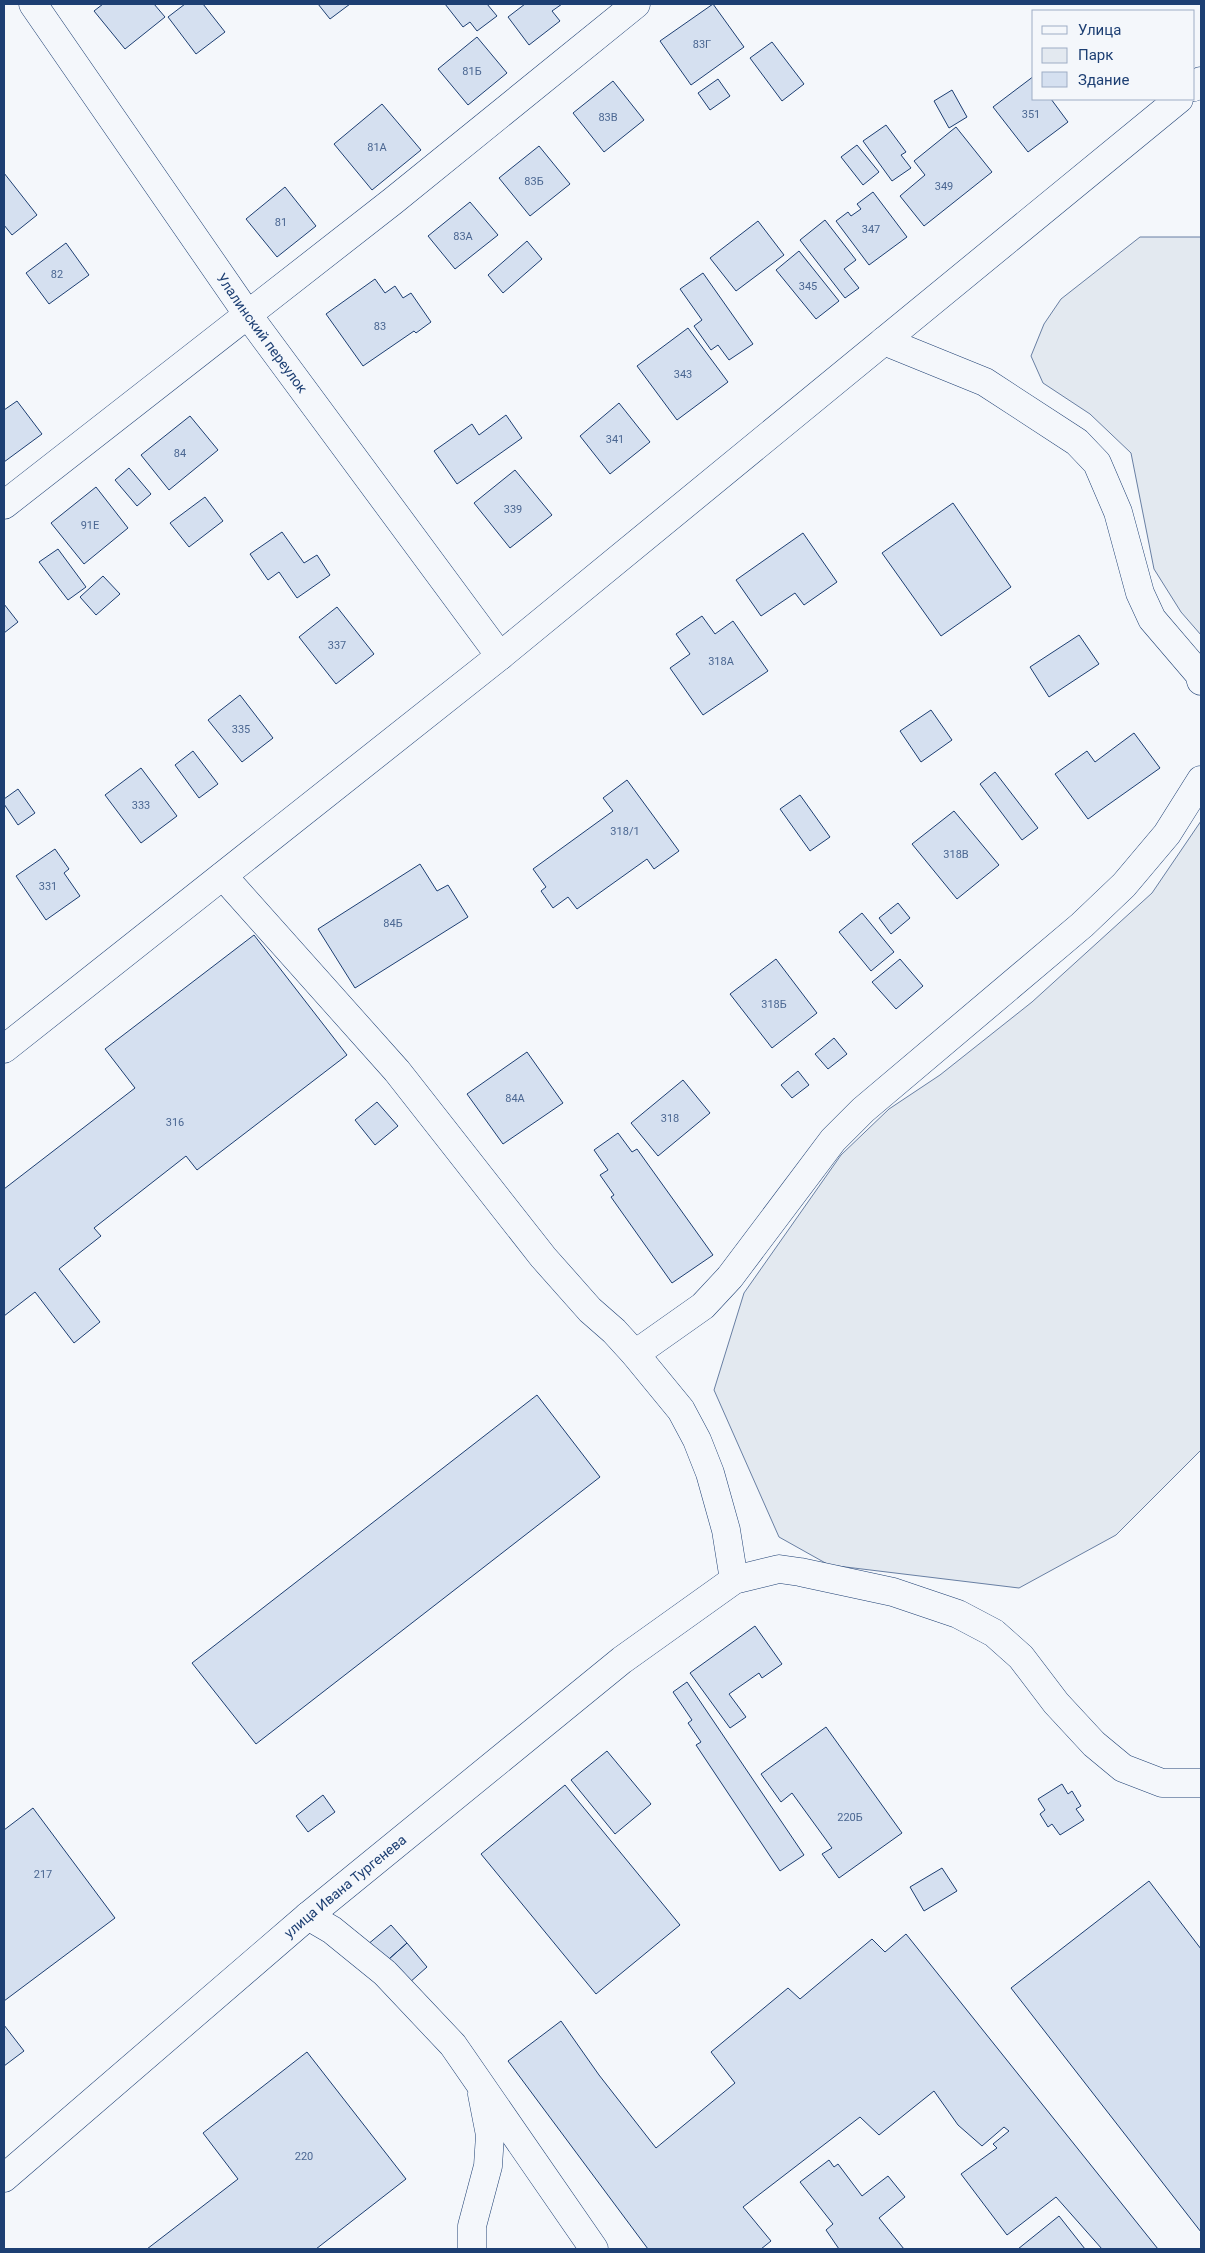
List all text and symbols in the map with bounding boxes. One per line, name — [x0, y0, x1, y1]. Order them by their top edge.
legend — [1032, 10, 1195, 100]
text: Улица — [1078, 21, 1121, 39]
house number: 83Г — [693, 38, 711, 51]
text: Парк — [1078, 46, 1113, 64]
house number: 81Б — [462, 65, 482, 78]
text: Здание — [1078, 71, 1129, 89]
house number: 351 — [1022, 108, 1040, 121]
house number: 83В — [598, 111, 618, 124]
house number: 81А — [367, 141, 388, 154]
house number: 83Б — [524, 175, 544, 188]
house number: 349 — [935, 180, 953, 193]
house number: 81 — [275, 216, 287, 229]
house number: 347 — [862, 223, 880, 236]
house number: 83А — [453, 230, 474, 243]
house number: 82 — [51, 268, 63, 281]
street label: Улалинский переулок — [214, 270, 311, 396]
house number: 345 — [799, 280, 817, 293]
house number: 83 — [374, 320, 386, 333]
house number: 343 — [674, 368, 692, 381]
house number: 341 — [606, 433, 624, 446]
house number: 84 — [174, 447, 186, 460]
house number: 339 — [504, 503, 522, 516]
house number: 91Е — [81, 519, 99, 532]
house number: 337 — [328, 639, 346, 652]
house number: 318А — [708, 655, 735, 668]
house number: 335 — [232, 723, 250, 736]
house number: 333 — [132, 799, 150, 812]
house number: 318/1 — [610, 825, 640, 838]
house number: 318В — [943, 848, 969, 861]
house number: 331 — [39, 880, 57, 893]
house number: 84Б — [383, 917, 403, 930]
house number: 318Б — [761, 998, 787, 1011]
house number: 84А — [505, 1092, 526, 1105]
house number: 318 — [661, 1112, 679, 1125]
house number: 316 — [166, 1116, 184, 1129]
house number: 220Б — [837, 1811, 863, 1824]
street label: улица Ивана Тургенева — [281, 1831, 409, 1941]
house number: 217 — [34, 1868, 52, 1881]
house number: 220 — [295, 2150, 313, 2163]

